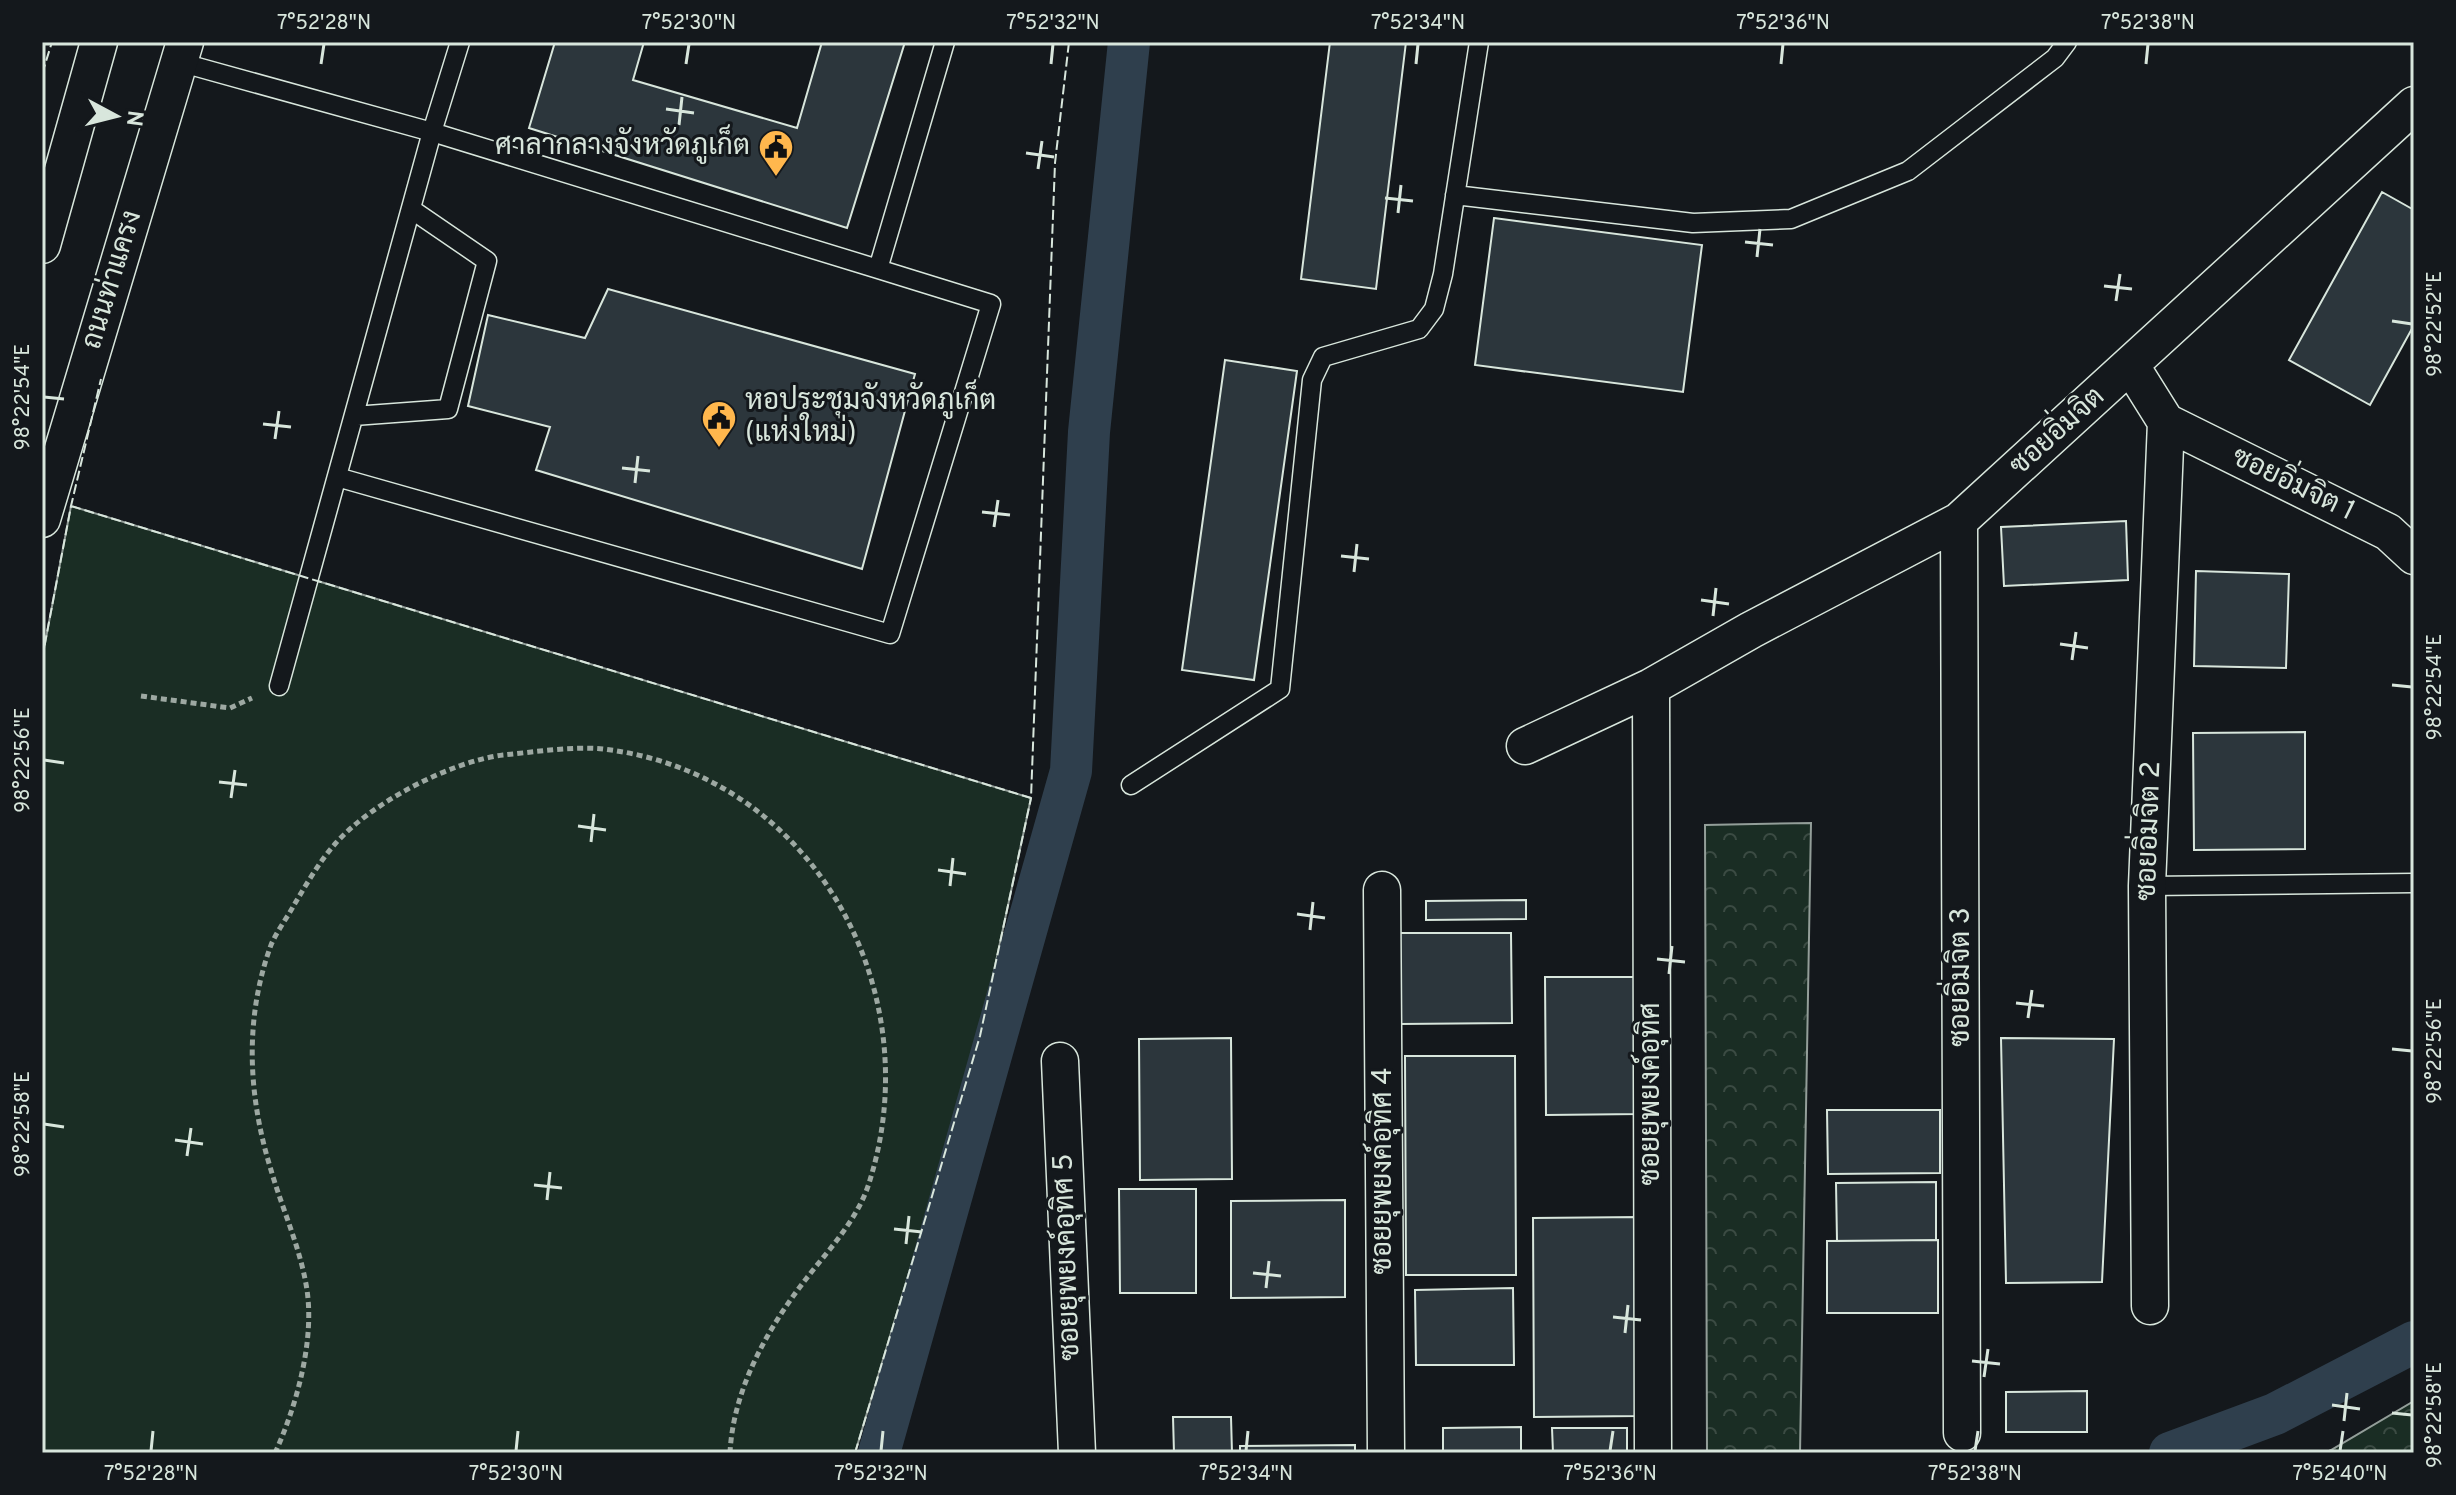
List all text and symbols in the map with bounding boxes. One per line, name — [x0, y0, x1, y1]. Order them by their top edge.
text: 7°52'28"N — [277, 11, 371, 37]
text: 7°52'30"N — [642, 11, 736, 37]
text: 7°52'32"N — [1006, 11, 1100, 37]
text: 7°52'34"N — [1371, 11, 1465, 37]
text: 7°52'36"N — [1736, 11, 1830, 37]
text: 7°52'38"N — [2101, 11, 2195, 37]
north arrow — [76, 76, 156, 156]
text: N — [119, 109, 148, 128]
place label: ศาลากลางจังหวัดภูเก็ต — [495, 124, 750, 165]
public building icon: ศาลากลางจังหวัดภูเก็ต — [757, 128, 795, 178]
street label: ถนนท่าแครง — [73, 206, 151, 354]
text: 98°22'52"E — [2423, 271, 2449, 377]
text: 98°22'54"E — [11, 344, 37, 450]
street label: ซอยอิ่มจิต — [1998, 374, 2113, 484]
place label: หอประชุมจังหวัดภูเก็ต (แห่งใหม่) — [745, 379, 996, 452]
public building icon: หอประชุมจังหวัดภูเก็ต (แห่งใหม่) — [700, 399, 738, 449]
street label: ซอยอิ่มจิต 1 — [2225, 433, 2364, 530]
text: 98°22'54"E — [2423, 634, 2449, 740]
text: 98°22'56"E — [11, 707, 37, 813]
street label: ซอยอิ่มจิต 2 — [2122, 760, 2170, 901]
street label: ซอยอิ่มจิต 3 — [1936, 907, 1980, 1047]
text: 98°22'56"E — [2423, 998, 2449, 1104]
street label: ซอยยุพยงค์อุทิศ — [1630, 1002, 1670, 1186]
street label: ซอยยุพยงค์อุทิศ 4 — [1362, 1067, 1402, 1275]
text: 98°22'58"E — [11, 1071, 37, 1177]
street label: ซอยยุพยงค์อุทิศ 5 — [1042, 1153, 1090, 1361]
text: 98°22'58"E — [2423, 1362, 2449, 1468]
text: 7°52'28"N — [104, 1462, 198, 1488]
text: 7°52'30"N — [469, 1462, 563, 1488]
text: 7°52'32"N — [834, 1462, 928, 1488]
text: 7°52'34"N — [1199, 1462, 1293, 1488]
text: 7°52'36"N — [1563, 1462, 1657, 1488]
text: 7°52'38"N — [1928, 1462, 2022, 1488]
text: 7°52'40"N — [2293, 1462, 2387, 1488]

